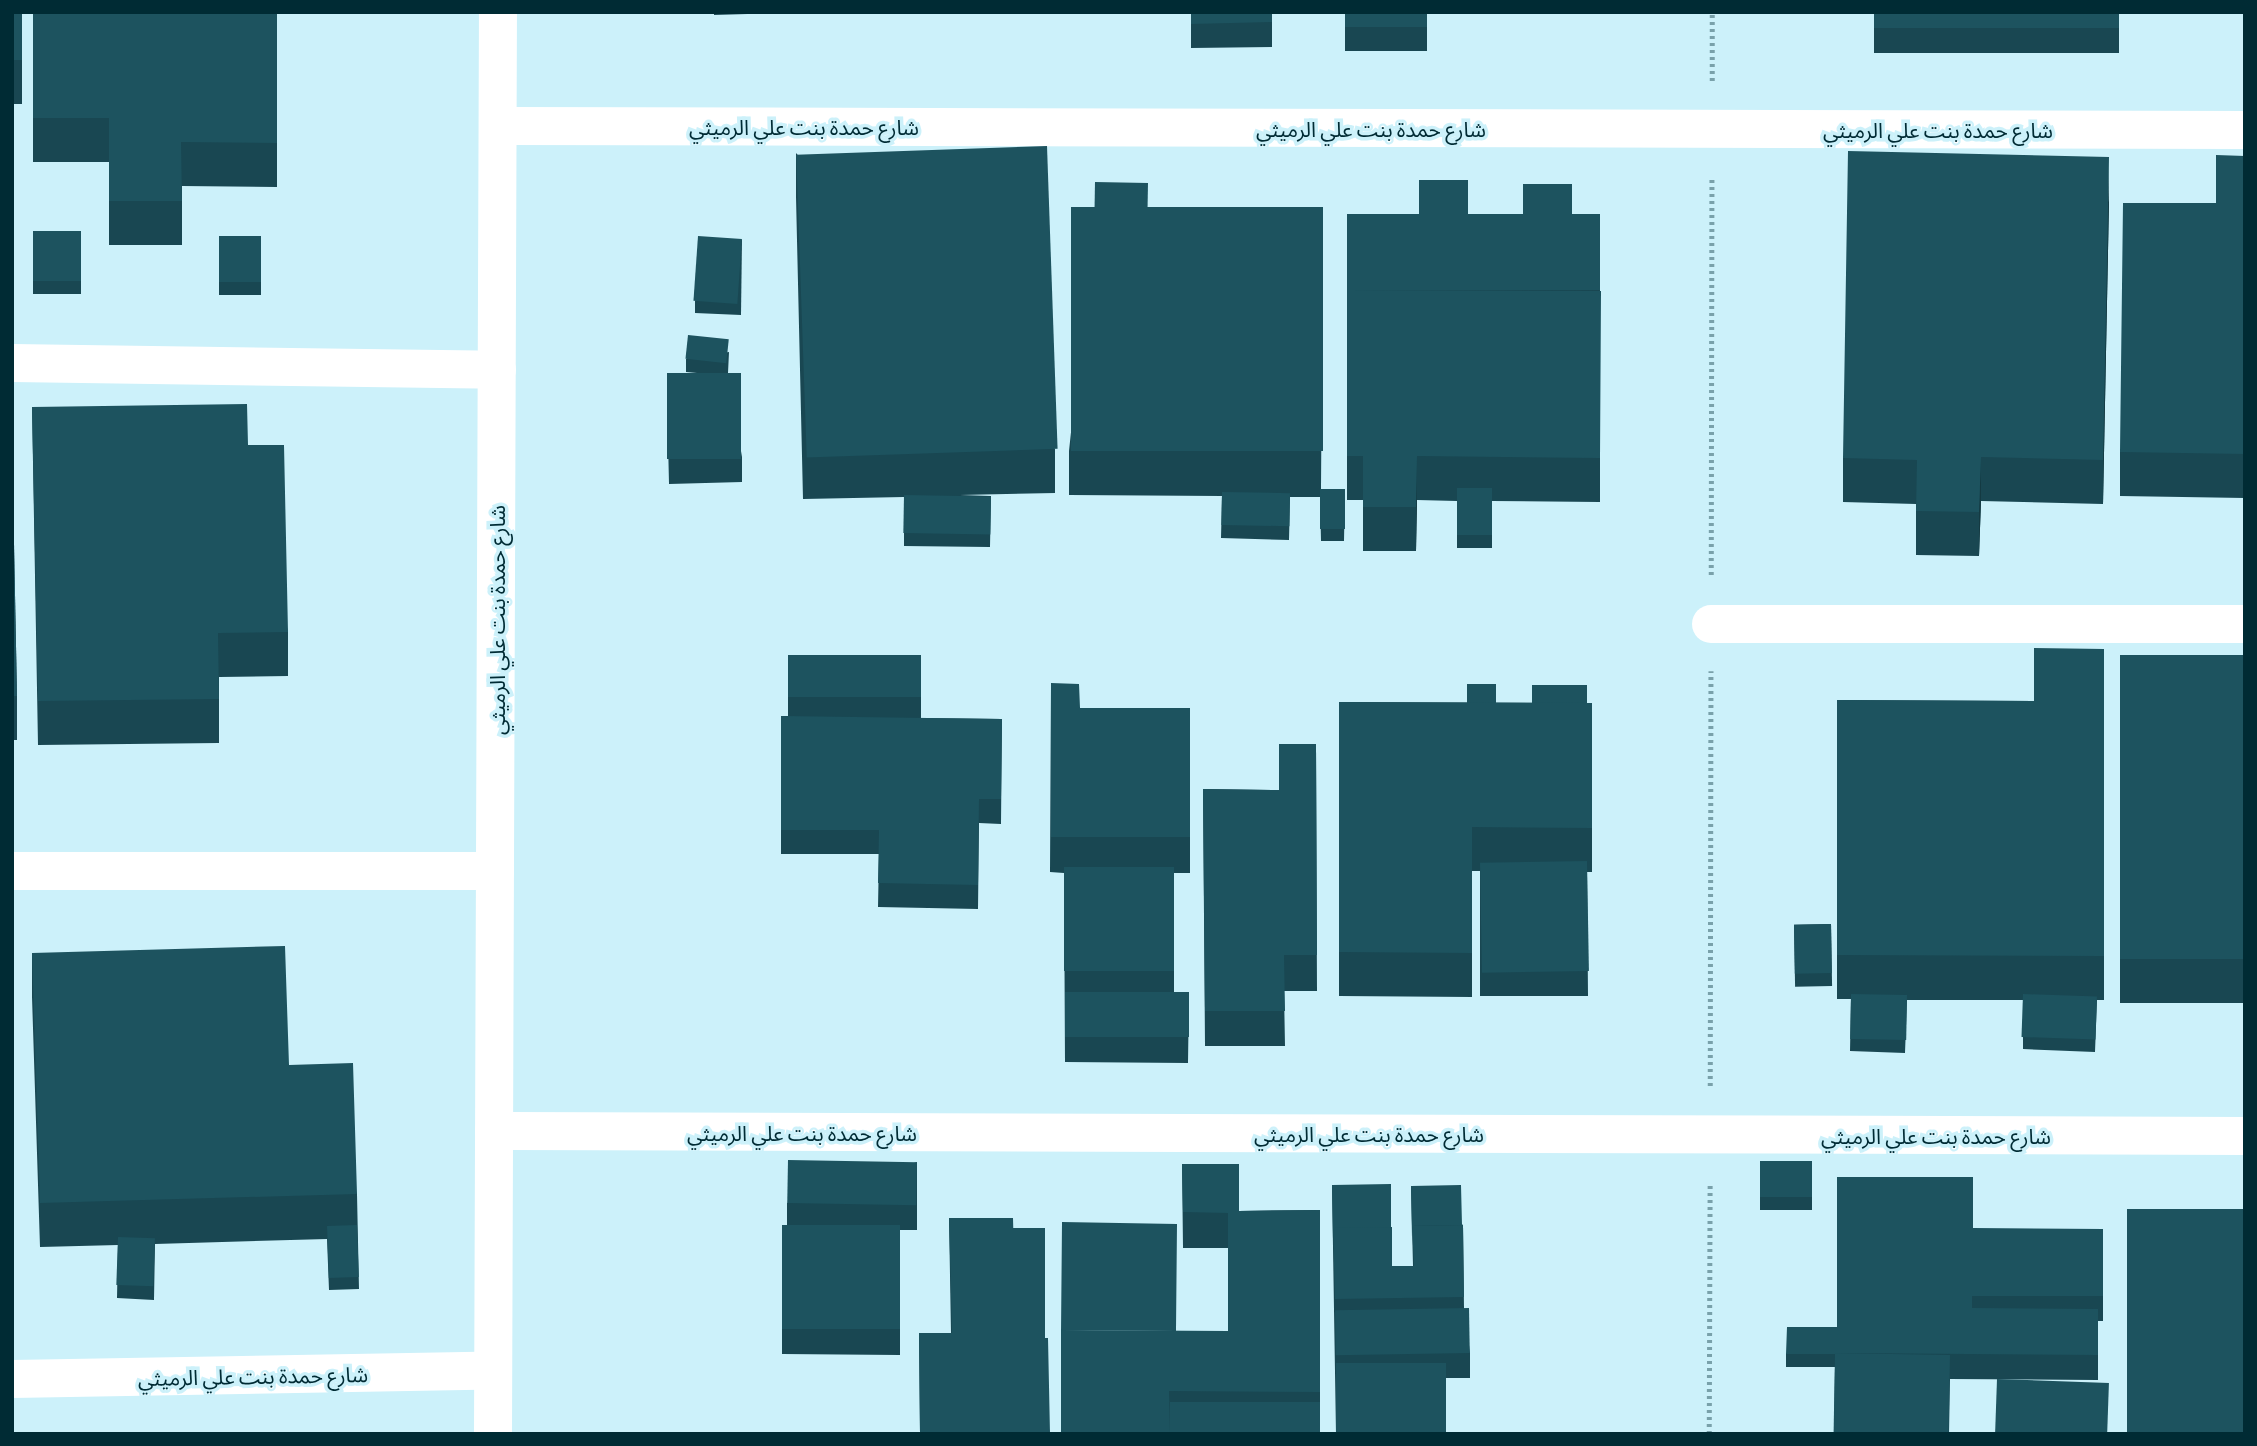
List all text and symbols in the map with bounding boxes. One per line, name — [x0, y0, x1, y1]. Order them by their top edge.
street label: شارع حمدة بنت علي الرميثي — [689, 113, 919, 139]
street label: شارع حمدة بنت علي الرميثي — [1256, 115, 1486, 141]
street label: شارع حمدة بنت علي الرميثي — [1823, 116, 2053, 142]
street label: شارع حمدة بنت علي الرميثي — [483, 505, 509, 735]
street label: شارع حمدة بنت علي الرميثي — [687, 1119, 917, 1145]
street label: شارع حمدة بنت علي الرميثي — [1254, 1120, 1484, 1146]
street label: شارع حمدة بنت علي الرميثي — [1821, 1122, 2051, 1148]
street label: شارع حمدة بنت علي الرميثي — [138, 1360, 368, 1390]

